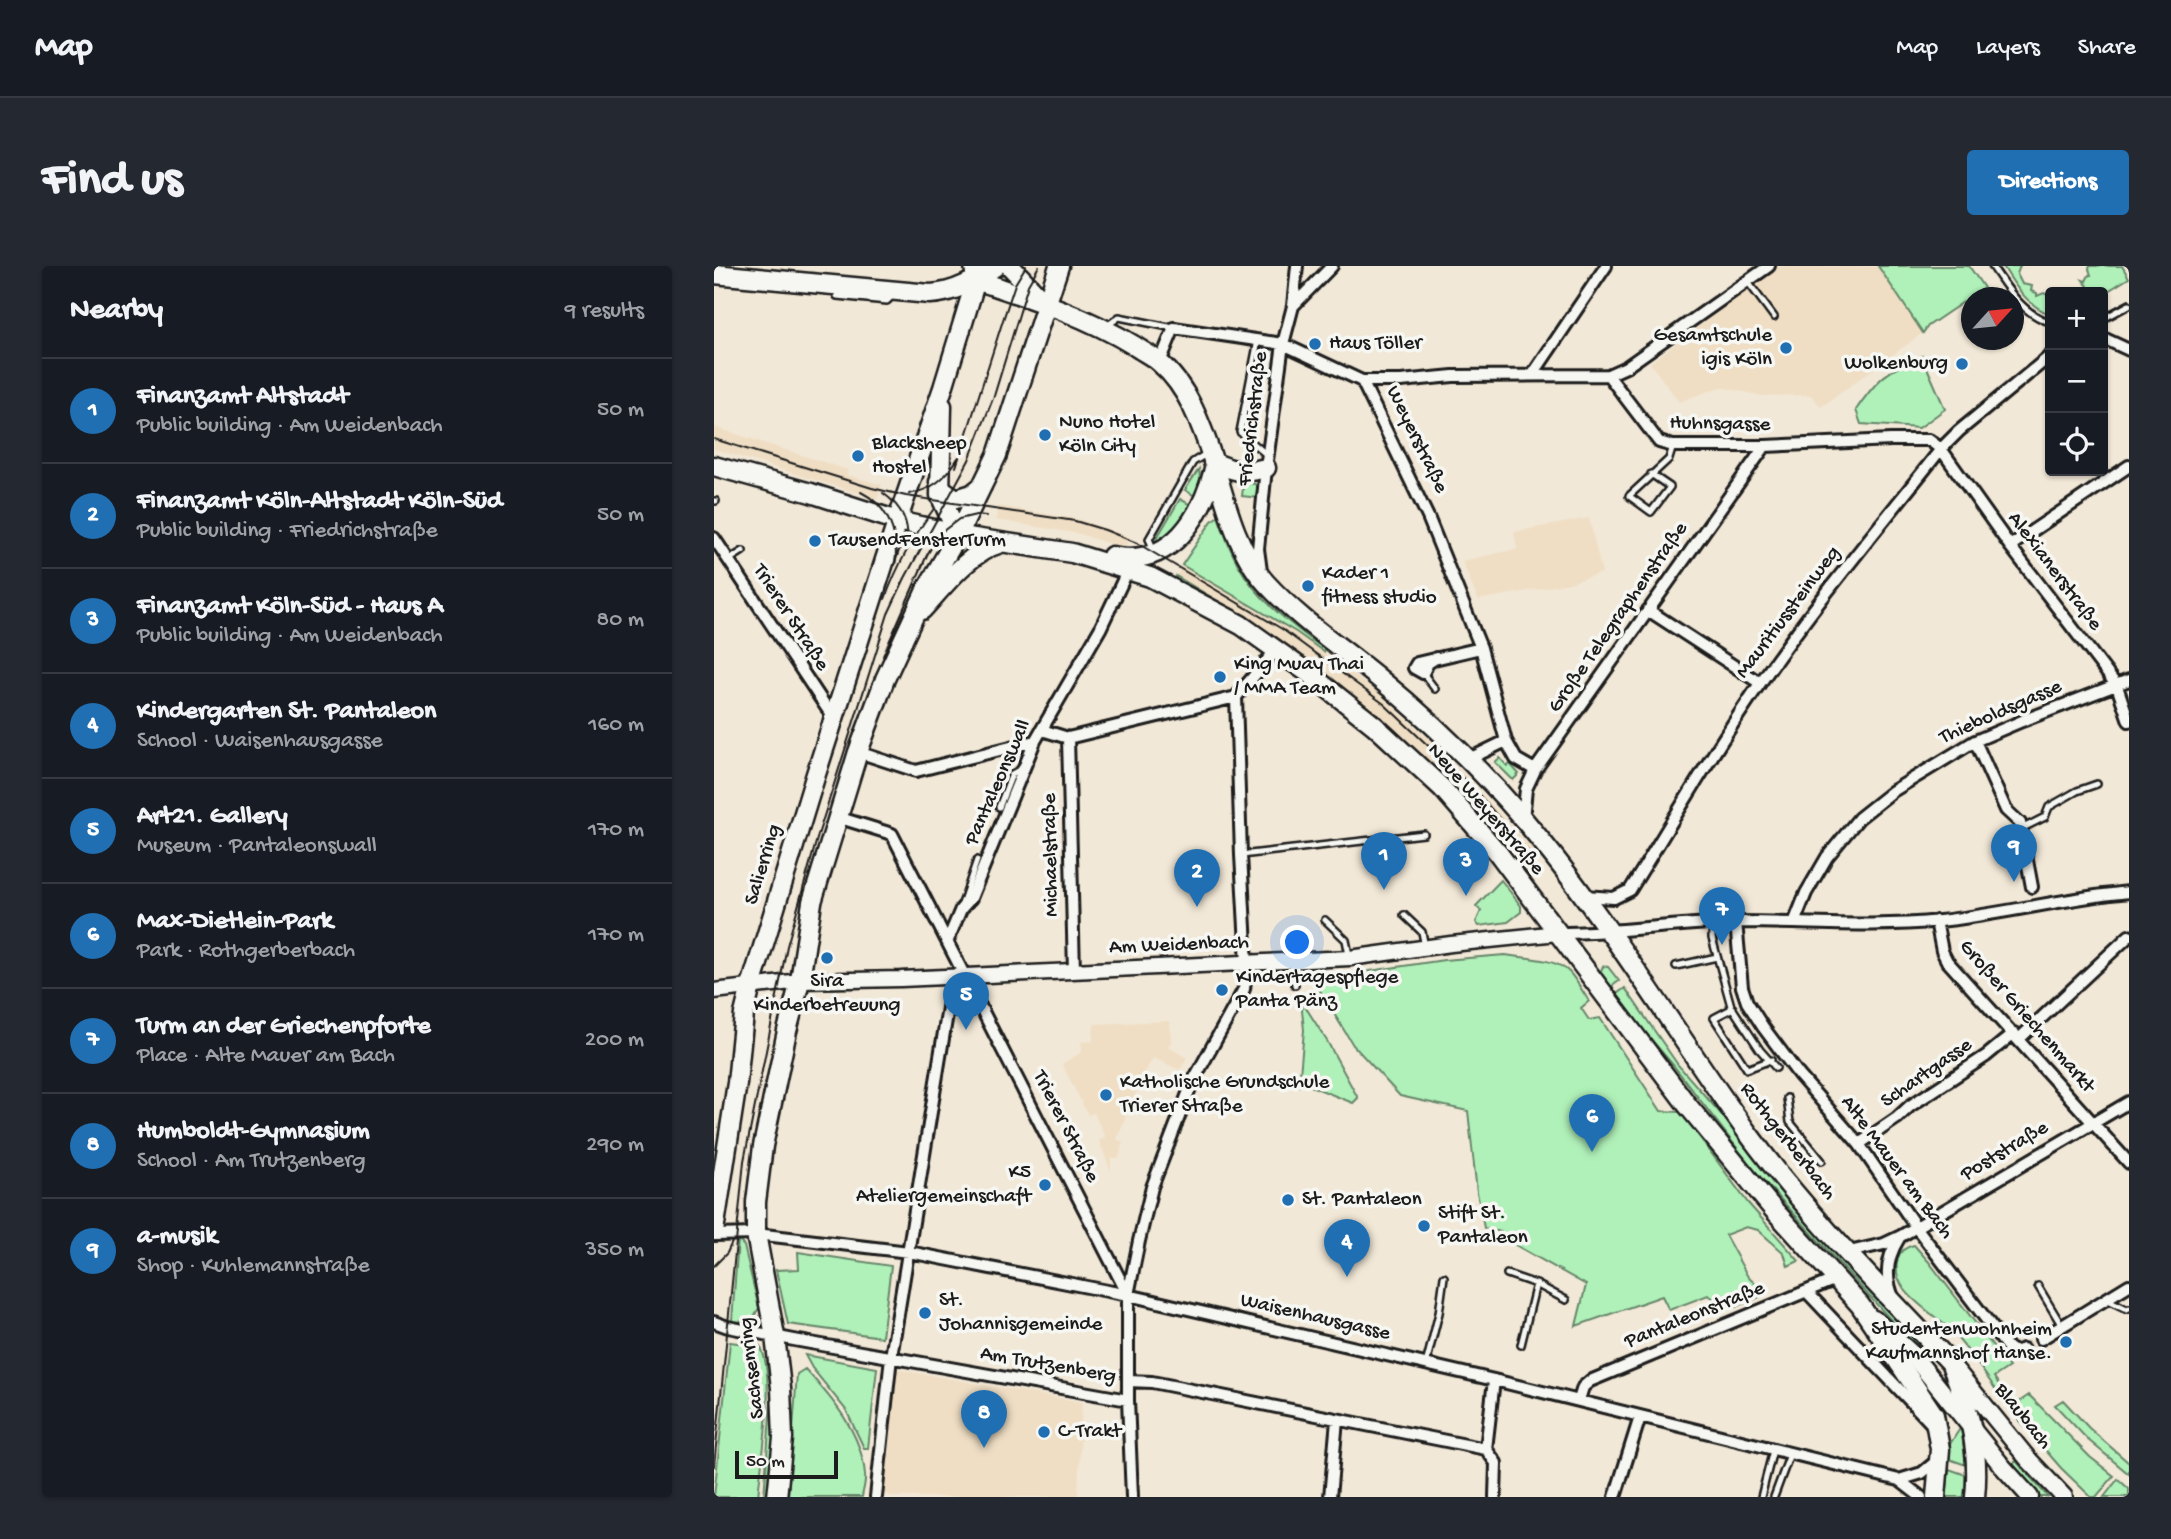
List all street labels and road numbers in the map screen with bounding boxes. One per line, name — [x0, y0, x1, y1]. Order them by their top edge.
street label: Friedrichstraße — [1233, 349, 1275, 489]
street label: Weyerstraße — [1379, 382, 1453, 499]
street label: Huhnsgasse — [1669, 412, 1772, 438]
street label: Alexianerstraße — [2001, 508, 2108, 637]
street label: Große Telegraphenstraße — [1544, 517, 1695, 718]
street label: Mauritiussteinweg — [1731, 542, 1847, 684]
street label: Trierer Straße — [746, 559, 834, 677]
street label: Thieboldsgasse — [1935, 674, 2067, 752]
street label: Pantaleonswall — [960, 716, 1038, 851]
street label: Neue Weyerstraße — [1421, 739, 1550, 882]
street label: Michaelstraße — [1038, 792, 1066, 917]
street label: Salierring — [740, 822, 788, 908]
street label: Am Weidenbach — [1109, 931, 1249, 961]
street label: Großer Griechenmarkt — [1953, 935, 2101, 1101]
street label: Schartgasse — [1877, 1033, 1978, 1115]
street label: Trierer Straße — [1026, 1066, 1104, 1188]
street label: Rothgerberbach — [1733, 1078, 1841, 1206]
street label: Alte Mauer am Bach — [1834, 1091, 1958, 1245]
street label: Poststraße — [1956, 1116, 2054, 1188]
street label: Pantaleonstraße — [1620, 1276, 1770, 1356]
street label: Waisenhausgasse — [1238, 1289, 1393, 1348]
street label: Sachsenring — [734, 1316, 772, 1420]
street label: Am Trutzenberg — [978, 1342, 1118, 1390]
street label: Blaubach — [1987, 1378, 2056, 1455]

